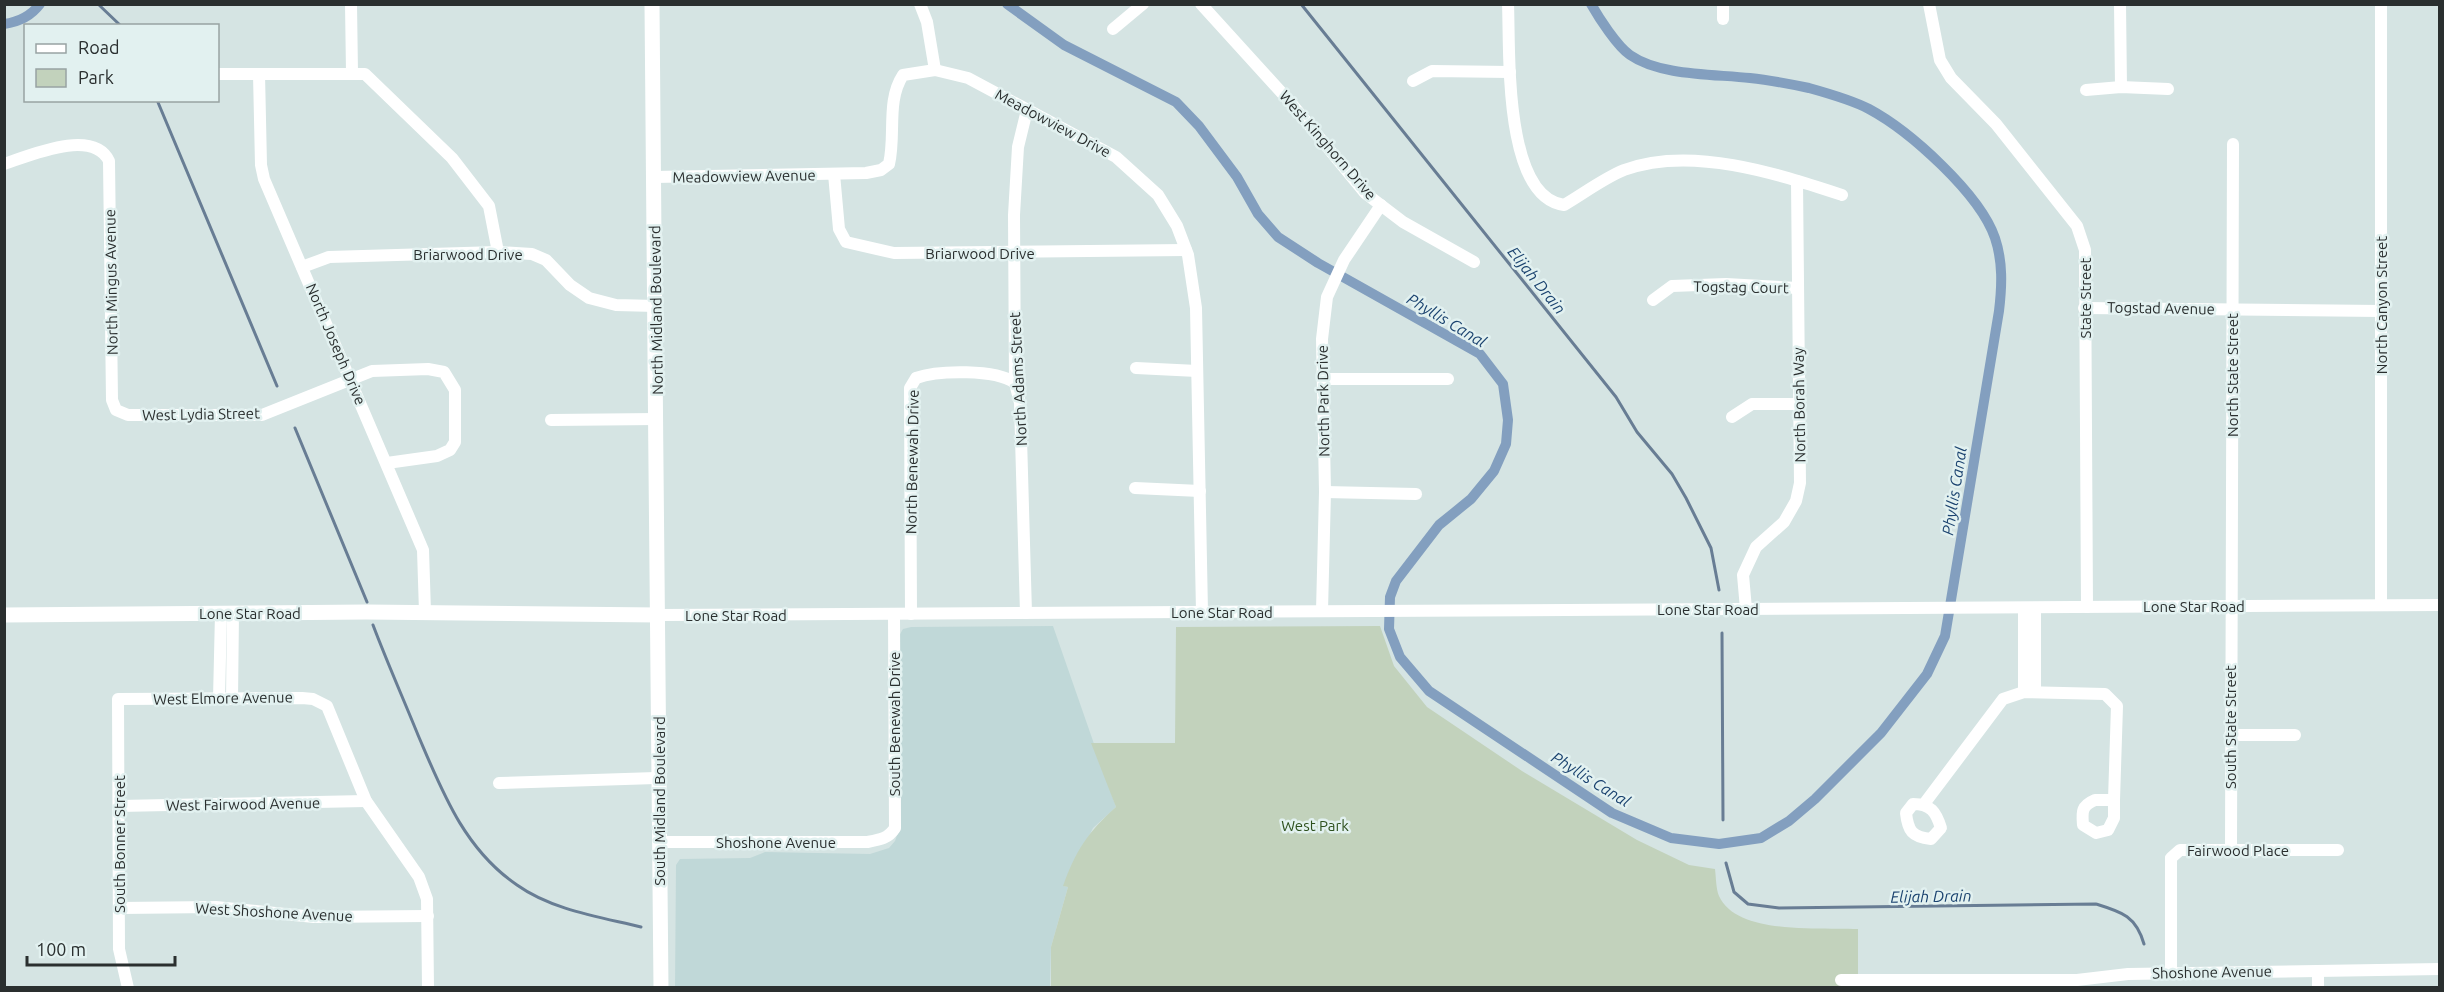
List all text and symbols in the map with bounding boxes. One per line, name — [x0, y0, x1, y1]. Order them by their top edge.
legend — [24, 24, 219, 102]
text: Road — [78, 37, 120, 57]
text: Park — [78, 67, 114, 87]
street label: Meadowview Drive — [992, 85, 1114, 161]
street label: West Kinghorn Drive — [1276, 87, 1380, 203]
street label: Meadowview Avenue — [672, 166, 816, 186]
street label: North Mingus Avenue — [101, 209, 121, 355]
street label: North Midland Boulevard — [646, 225, 666, 395]
street label: North Canyon Street — [2373, 236, 2390, 374]
water label: Elijah Drain — [1504, 243, 1570, 317]
street label: Briarwood Drive — [925, 245, 1035, 262]
street label: Briarwood Drive — [413, 246, 523, 263]
street label: State Street — [2077, 257, 2094, 338]
street label: Togstag Court — [1693, 278, 1789, 296]
street label: North Joseph Drive — [303, 281, 369, 407]
water label: Phyllis Canal — [1404, 289, 1490, 351]
street label: Togstad Avenue — [2107, 299, 2215, 317]
street label: North Adams Street — [1006, 312, 1030, 446]
street label: North State Street — [2224, 313, 2241, 437]
street label: North Park Drive — [1314, 345, 1332, 457]
street label: North Borah Way — [1789, 347, 1809, 463]
street label: North Benewah Drive — [902, 390, 922, 534]
street label: West Lydia Street — [142, 404, 260, 424]
water label: Phyllis Canal — [1938, 445, 1970, 537]
street label: Lone Star Road — [2143, 598, 2245, 615]
street label: Lone Star Road — [1657, 601, 1759, 618]
street label: Lone Star Road — [1171, 604, 1273, 621]
street label: Lone Star Road — [199, 605, 301, 622]
street label: Lone Star Road — [685, 607, 787, 624]
street label: South Benewah Drive — [886, 652, 903, 796]
street label: South State Street — [2222, 665, 2239, 789]
street label: West Elmore Avenue — [153, 688, 293, 708]
street label: South Midland Boulevard — [651, 716, 668, 886]
water label: Phyllis Canal — [1548, 748, 1634, 811]
street label: South Bonner Street — [111, 775, 128, 913]
street label: West Fairwood Avenue — [166, 794, 320, 814]
park label: West Park — [1281, 817, 1349, 834]
street label: Shoshone Avenue — [716, 834, 836, 851]
street label: Fairwood Place — [2187, 842, 2289, 859]
water label: Elijah Drain — [1890, 886, 1972, 906]
street label: West Shoshone Avenue — [195, 899, 353, 925]
scale bar — [27, 929, 176, 967]
text: 100 m — [36, 939, 86, 959]
street label: Shoshone Avenue — [2152, 962, 2272, 982]

